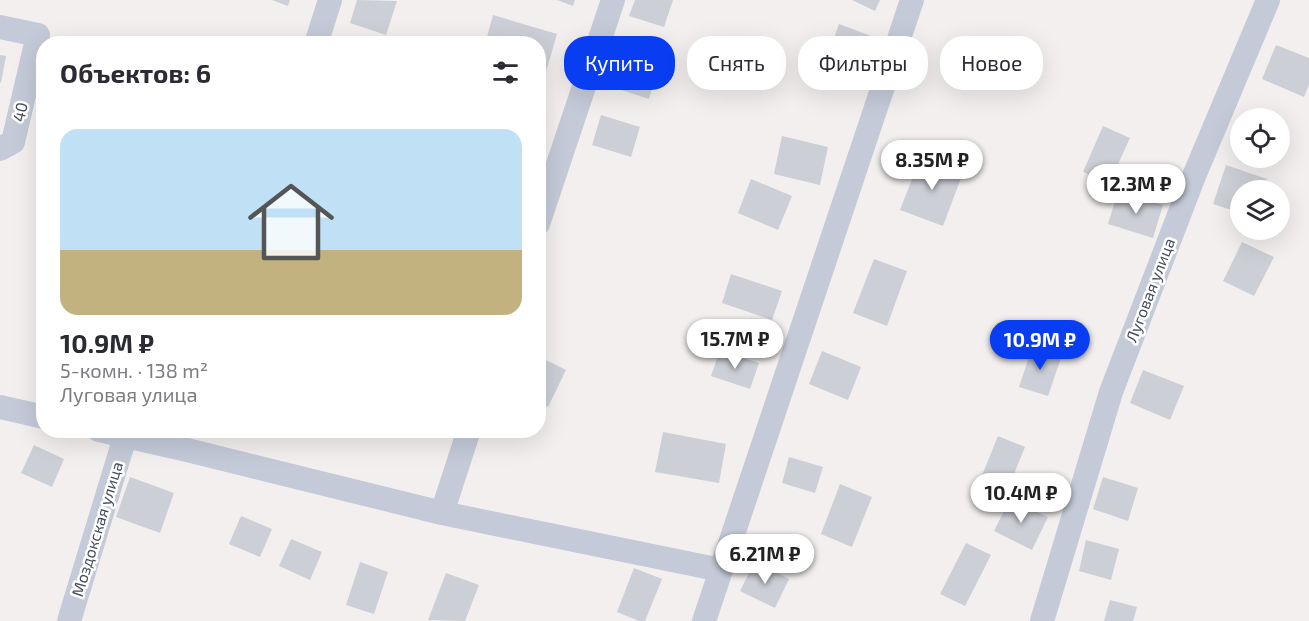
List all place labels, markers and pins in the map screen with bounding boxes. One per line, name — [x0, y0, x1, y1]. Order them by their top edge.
pin: 8.35M ₽ — [877, 140, 987, 191]
pin: 12.3M ₽ — [1081, 164, 1191, 215]
pin: 15.7M ₽ — [680, 319, 790, 370]
pin: 10.9M ₽ — [985, 320, 1095, 371]
pin: 10.4M ₽ — [966, 473, 1076, 524]
pin: 6.21M ₽ — [710, 534, 820, 585]

